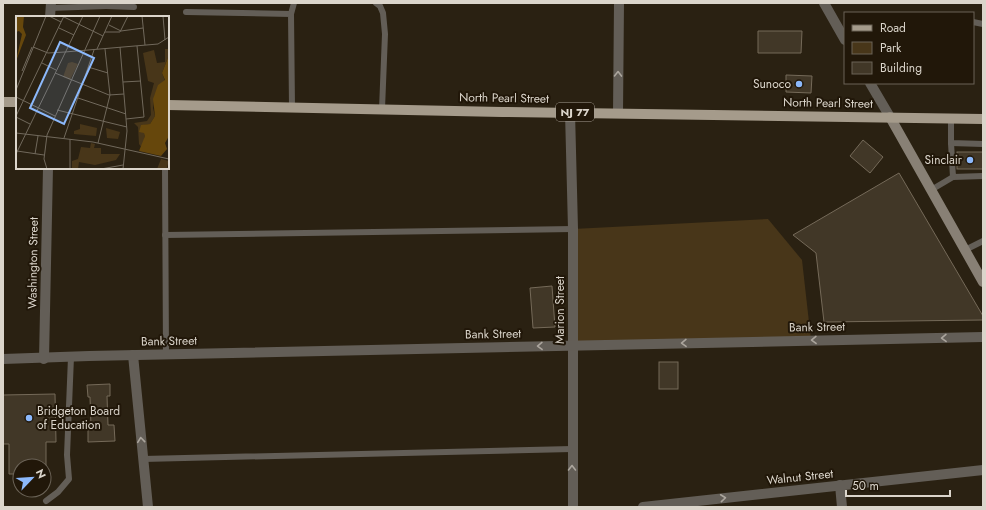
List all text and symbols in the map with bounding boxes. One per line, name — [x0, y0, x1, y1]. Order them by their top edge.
legend — [844, 12, 974, 84]
inset map — [16, 16, 169, 169]
text: Road — [880, 19, 906, 37]
text: Park — [880, 39, 902, 57]
text: Building — [880, 59, 922, 77]
one-way arrow — [614, 71, 622, 77]
place label: Sunoco — [753, 75, 791, 93]
marker: Sunoco — [794, 79, 804, 89]
street label: North Pearl Street — [459, 88, 549, 108]
street label: North Pearl Street — [783, 93, 873, 113]
road number: NJ 77 — [556, 103, 594, 121]
place label: Sinclair — [924, 151, 963, 169]
marker: Sinclair — [965, 155, 975, 165]
street label: Washington Street — [23, 217, 43, 309]
street label: Marion Street — [551, 276, 569, 344]
street label: Bank Street — [789, 318, 845, 336]
street label: Bank Street — [465, 325, 521, 343]
street label: Bank Street — [141, 332, 197, 350]
one-way arrow — [941, 334, 947, 342]
one-way arrow — [811, 336, 817, 345]
one-way arrow — [681, 339, 687, 347]
one-way arrow — [537, 342, 543, 350]
place label: Bridgeton Board of Education — [37, 402, 120, 434]
marker: Bridgeton Board of Education — [24, 413, 34, 423]
one-way arrow — [137, 437, 146, 443]
north arrow — [12, 458, 52, 498]
one-way arrow — [568, 465, 576, 471]
street label: Walnut Street — [766, 465, 834, 489]
text: N — [32, 466, 50, 481]
scale bar — [846, 472, 950, 498]
text: 50 m — [852, 477, 879, 495]
one-way arrow — [720, 494, 727, 503]

